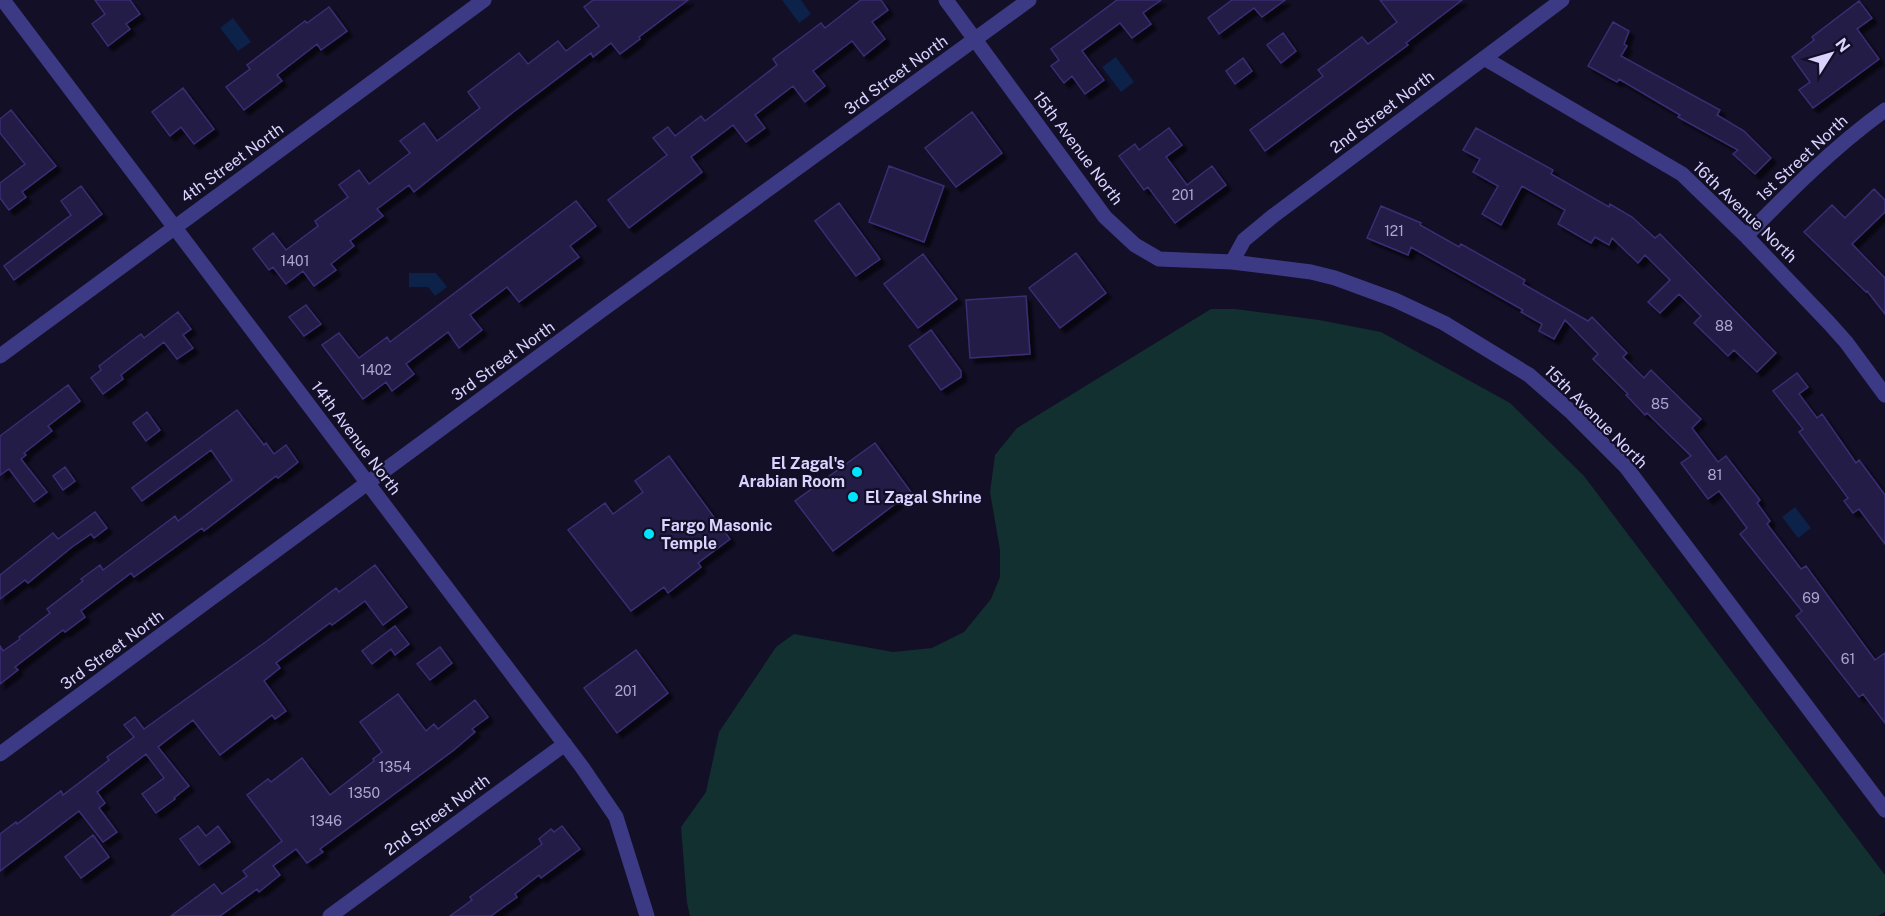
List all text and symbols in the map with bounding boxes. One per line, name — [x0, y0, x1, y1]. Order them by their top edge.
north arrow — [1801, 24, 1861, 84]
street label: 3rd Street North — [841, 31, 951, 119]
text: N — [1831, 35, 1854, 56]
street label: 2nd Street North — [1326, 67, 1438, 157]
street label: 15th Avenue North — [1029, 87, 1127, 209]
street label: 1st Street North — [1753, 111, 1851, 205]
street label: 4th Street North — [177, 119, 287, 207]
street label: 16th Avenue North — [1689, 158, 1801, 266]
house number: 201 — [1172, 187, 1194, 203]
house number: 121 — [1384, 223, 1404, 239]
house number: 1401 — [281, 253, 309, 269]
street label: 3rd Street North — [448, 317, 558, 405]
house number: 88 — [1715, 318, 1733, 334]
house number: 1402 — [360, 362, 392, 378]
street label: 15th Avenue North — [1541, 362, 1651, 472]
street label: 14th Avenue North — [307, 378, 405, 498]
house number: 85 — [1651, 396, 1669, 412]
place label: El Zagal's Arabian Room — [738, 454, 845, 491]
marker: El Zagal's Arabian Room — [850, 465, 864, 479]
house number: 81 — [1708, 467, 1722, 483]
place label: El Zagal Shrine — [865, 488, 982, 507]
marker: El Zagal Shrine — [846, 490, 860, 504]
place label: Fargo Masonic Temple — [661, 516, 773, 553]
marker: Fargo Masonic Temple — [642, 527, 656, 541]
house number: 69 — [1802, 590, 1820, 606]
street label: 3rd Street North — [57, 606, 167, 694]
house number: 61 — [1841, 651, 1855, 667]
house number: 201 — [615, 683, 637, 699]
house number: 1354 — [379, 759, 411, 775]
street label: 2nd Street North — [381, 770, 493, 860]
house number: 1350 — [348, 785, 380, 801]
house number: 1346 — [310, 813, 342, 829]

